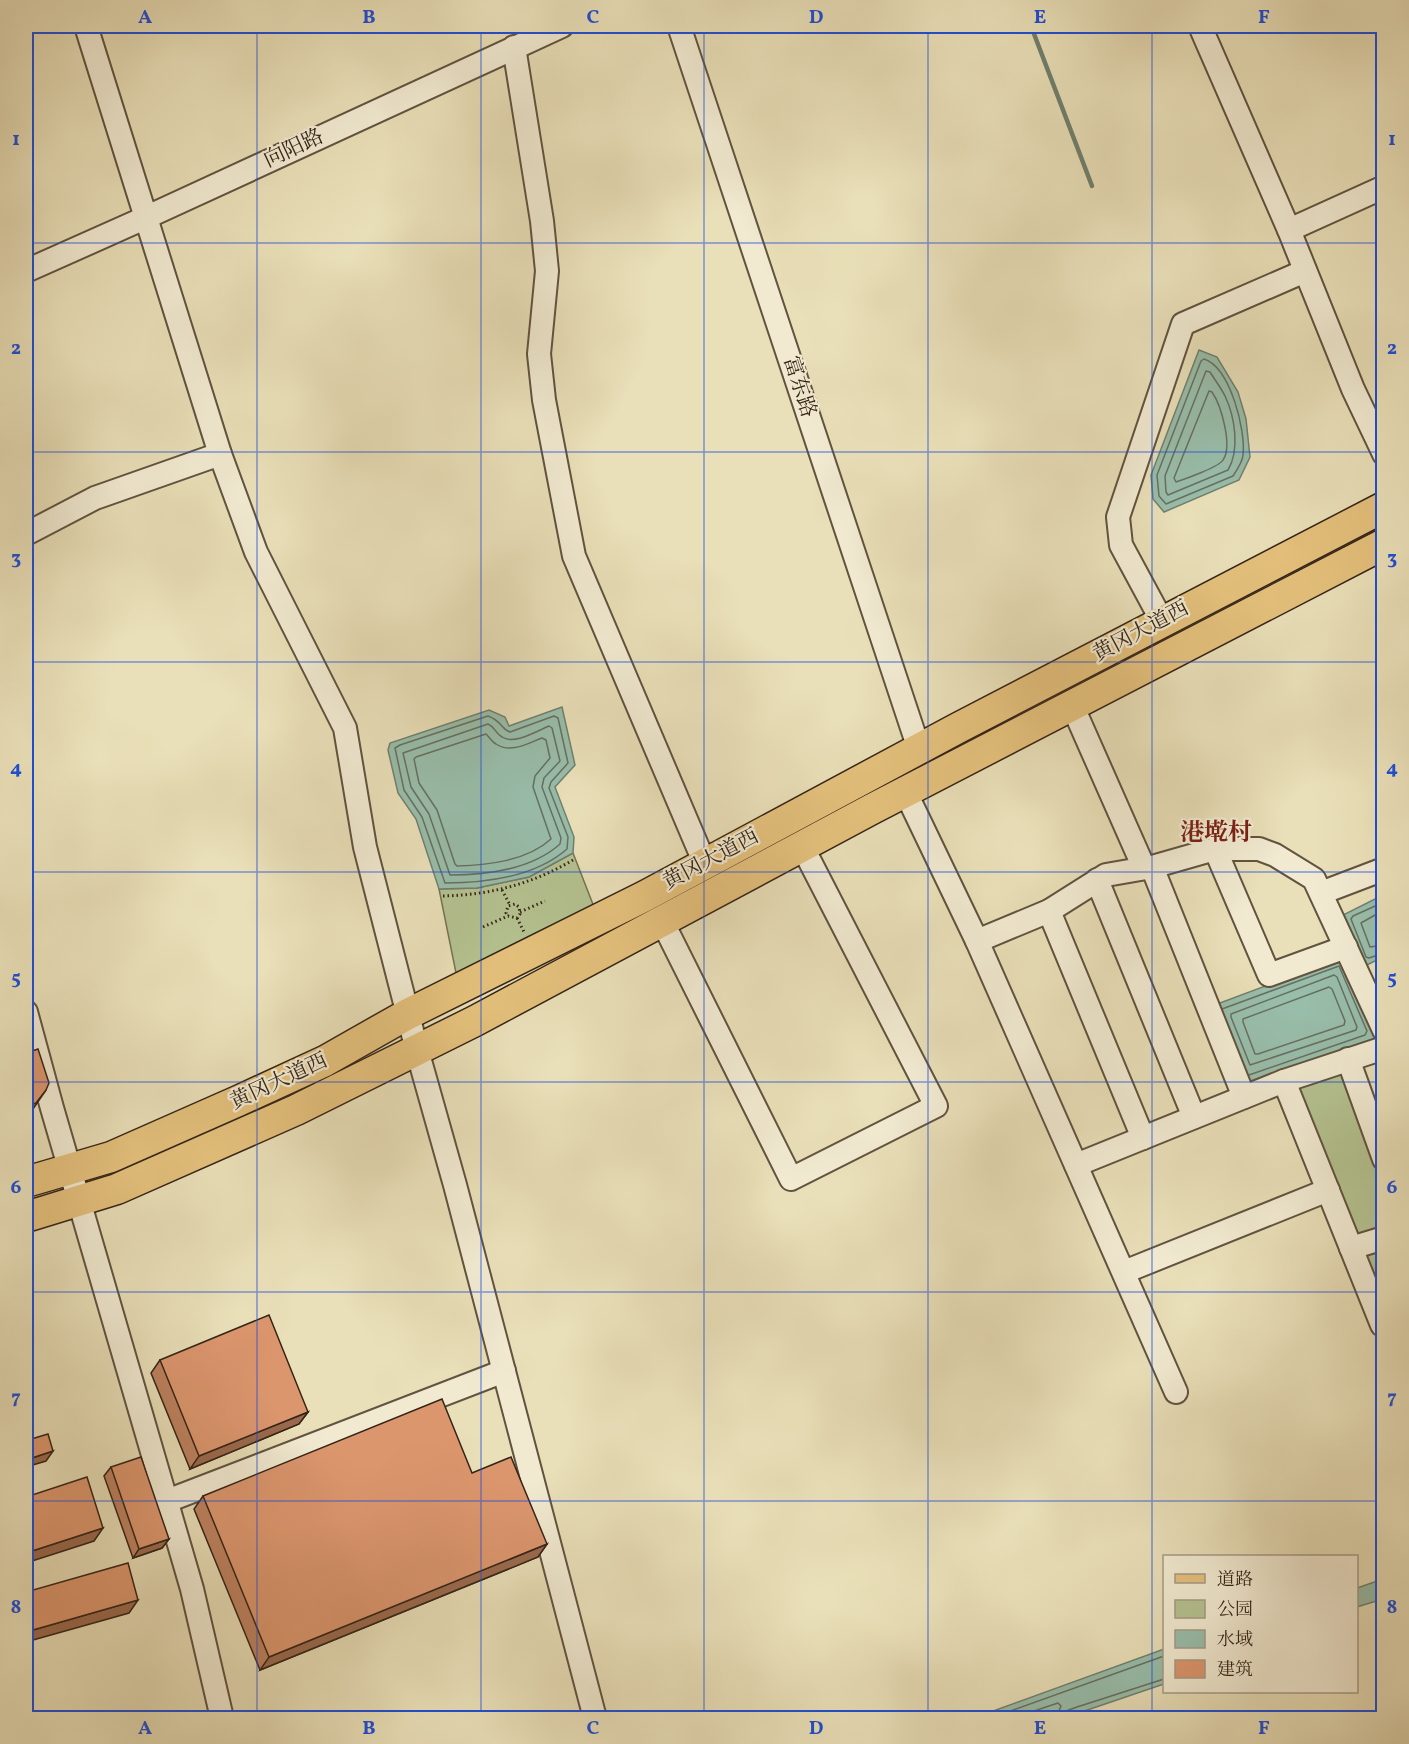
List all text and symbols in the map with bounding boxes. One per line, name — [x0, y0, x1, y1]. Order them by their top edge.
text: A — [138, 4, 152, 32]
text: B — [362, 4, 376, 32]
text: C — [587, 4, 600, 32]
text: D — [809, 4, 823, 32]
text: E — [1034, 4, 1046, 32]
text: F — [1258, 4, 1270, 32]
street label: 向阳路 — [259, 123, 329, 175]
text: 1 — [12, 126, 20, 154]
text: 1 — [1388, 126, 1396, 154]
text: 2 — [11, 335, 21, 363]
text: 2 — [1387, 335, 1397, 363]
street label: 富东路 — [775, 353, 823, 421]
text: 3 — [11, 545, 21, 573]
text: 3 — [1387, 545, 1397, 573]
street label: 黄冈大道西 — [1088, 595, 1194, 669]
text: 4 — [10, 755, 22, 783]
text: 4 — [1386, 755, 1398, 783]
district label: 港墘村 — [1180, 817, 1252, 851]
street label: 黄冈大道西 — [658, 823, 764, 897]
text: 5 — [11, 965, 21, 993]
text: 5 — [1387, 965, 1397, 993]
street label: 黄冈大道西 — [225, 1047, 333, 1117]
text: 6 — [11, 1174, 22, 1202]
text: 6 — [1387, 1174, 1398, 1202]
text: 7 — [11, 1384, 21, 1412]
text: 7 — [1387, 1384, 1397, 1412]
legend — [1163, 1555, 1358, 1693]
text: 道路 — [1217, 1568, 1253, 1593]
text: 8 — [11, 1594, 21, 1622]
text: 8 — [1387, 1594, 1397, 1622]
text: 公园 — [1217, 1598, 1253, 1623]
text: 水域 — [1217, 1628, 1253, 1653]
text: 建筑 — [1217, 1658, 1253, 1683]
text: A — [138, 1715, 152, 1743]
text: B — [362, 1715, 376, 1743]
text: C — [587, 1715, 600, 1743]
text: D — [809, 1715, 823, 1743]
text: E — [1034, 1715, 1046, 1743]
text: F — [1258, 1715, 1270, 1743]

